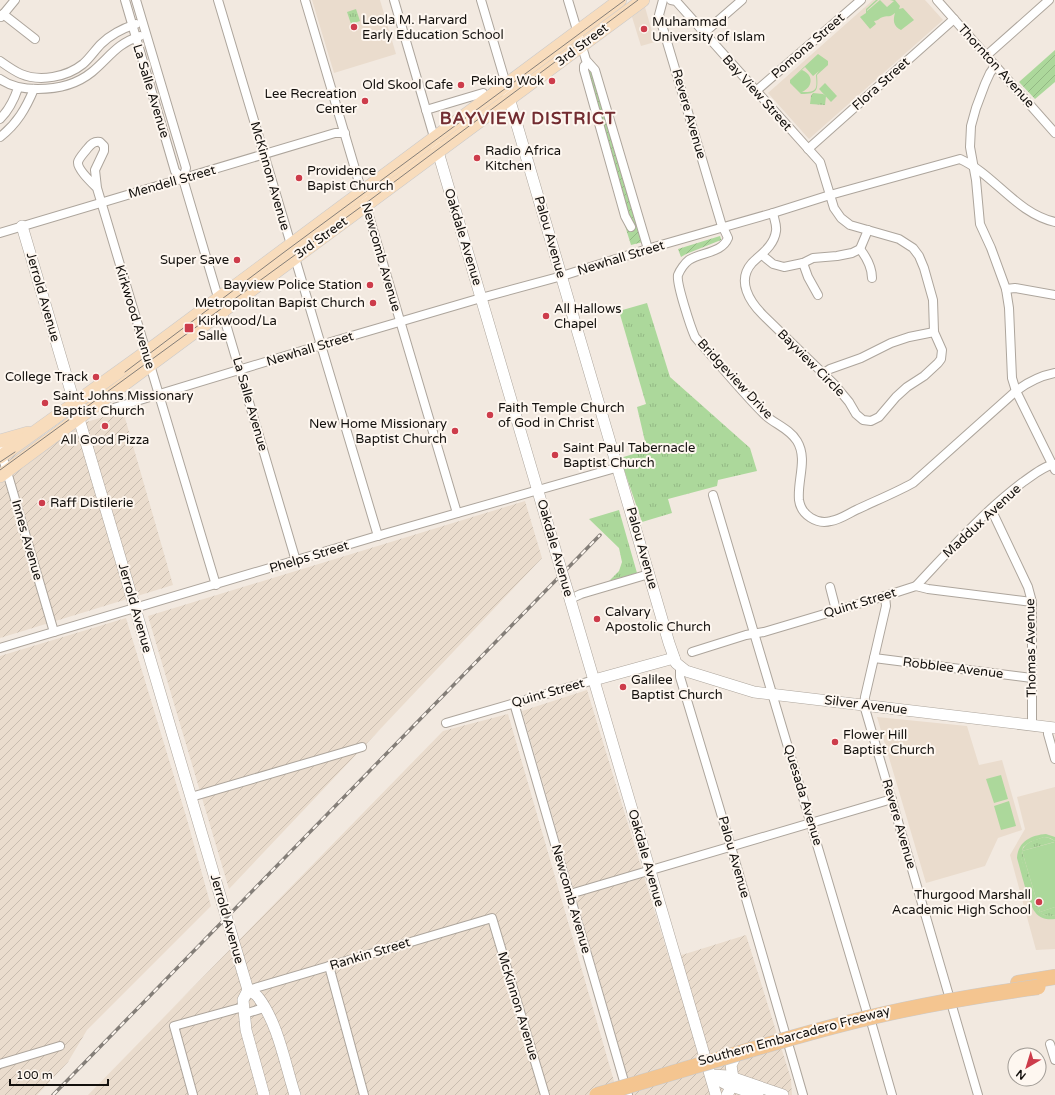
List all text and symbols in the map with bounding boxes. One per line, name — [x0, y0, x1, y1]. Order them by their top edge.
street label: Pomona Street — [768, 10, 848, 82]
place label: Leola M. Harvard Early Education School — [362, 12, 504, 43]
place label: Muhammad University of Islam — [652, 14, 765, 45]
street label: 3rd Street — [553, 20, 611, 70]
street label: Thornton Avenue — [954, 21, 1038, 111]
marker: Leola M. Harvard Early Education School — [349, 22, 359, 32]
marker: Muhammad University of Islam — [639, 24, 649, 34]
street label: La Salle Avenue — [129, 42, 173, 140]
street label: Bay View Street — [719, 52, 795, 134]
street label: Flora Street — [849, 54, 913, 114]
street label: Revere Avenue — [669, 67, 709, 161]
place label: Peking Wok — [471, 73, 544, 89]
marker: Peking Wok — [547, 76, 557, 86]
place label: Old Skool Cafe — [362, 77, 453, 93]
marker: Old Skool Cafe — [456, 80, 466, 90]
place label: Lee Recreation Center — [265, 86, 357, 117]
marker: Lee Recreation Center — [360, 96, 370, 106]
district label: BAYVIEW DISTRICT — [440, 108, 616, 129]
street label: McKinnon Avenue — [247, 120, 293, 232]
place label: Radio Africa Kitchen — [485, 143, 561, 174]
marker: Radio Africa Kitchen — [472, 153, 482, 163]
street label: Mendell Street — [126, 162, 218, 202]
place label: Providence Bapist Church — [307, 163, 394, 194]
marker: Providence Bapist Church — [294, 173, 304, 183]
street label: Oakdale Avenue — [441, 187, 485, 287]
street label: Palou Avenue — [531, 194, 569, 280]
street label: Newcomb Avenue — [358, 201, 404, 313]
street label: 3rd Street — [291, 213, 351, 263]
street label: Newhall Street — [576, 237, 666, 279]
street label: Jerrold Avenue — [23, 250, 63, 344]
place label: Super Save — [160, 252, 229, 268]
marker: Super Save — [232, 255, 242, 265]
street label: Kirkwood Avenue — [112, 263, 158, 371]
place label: Bayview Police Station — [223, 277, 362, 293]
marker: Bayview Police Station — [365, 280, 375, 290]
place label: Metropolitan Bapist Church — [195, 295, 365, 311]
marker: Metropolitan Bapist Church — [368, 298, 378, 308]
place label: All Hallows Chapel — [554, 301, 621, 332]
marker: All Hallows Chapel — [541, 311, 551, 321]
place label: Kirkwood/La Salle — [198, 313, 277, 344]
marker: Kirkwood/La Salle — [183, 322, 195, 334]
street label: Bayview Circle — [774, 326, 848, 400]
street label: Newhall Street — [265, 328, 355, 370]
street label: Bridgeview Drive — [694, 336, 776, 422]
street label: La Salle Avenue — [229, 355, 271, 453]
place label: College Track — [5, 369, 88, 385]
marker: College Track — [91, 372, 101, 382]
place label: Saint Johns Missionary Baptist Church — [53, 388, 194, 419]
marker: Saint Johns Missionary Baptist Church — [40, 398, 50, 408]
place label: Faith Temple Church of God in Christ — [498, 400, 625, 431]
marker: Faith Temple Church of God in Christ — [485, 410, 495, 420]
place label: New Home Missionary Baptist Church — [309, 416, 447, 447]
marker: All Good Pizza — [100, 421, 110, 431]
marker: New Home Missionary Baptist Church — [450, 426, 460, 436]
place label: All Good Pizza — [61, 432, 149, 448]
place label: Saint Paul Tabernacle Baptist Church — [563, 440, 695, 471]
marker: Saint Paul Tabernacle Baptist Church — [550, 450, 560, 460]
street label: Maddux Avenue — [940, 481, 1024, 561]
place label: Raff Distilerie — [50, 495, 133, 511]
street label: Oakdale Avenue — [533, 497, 577, 599]
street label: Innes Avenue — [8, 498, 46, 582]
marker: Raff Distilerie — [37, 498, 47, 508]
street label: Palou Avenue — [623, 505, 661, 591]
street label: Phelps Street — [267, 537, 351, 577]
street label: Jerrold Avenue — [115, 561, 155, 655]
street label: Quint Street — [822, 584, 898, 622]
street label: Thomas Avenue — [1022, 598, 1040, 698]
place label: Calvary Apostolic Church — [605, 604, 711, 635]
marker: Calvary Apostolic Church — [592, 614, 602, 624]
street label: Robblee Avenue — [902, 654, 1004, 682]
place label: Galilee Baptist Church — [631, 672, 723, 703]
street label: Quint Street — [510, 675, 586, 711]
marker: Galilee Baptist Church — [618, 682, 628, 692]
street label: Silver Avenue — [824, 692, 908, 718]
place label: Flower Hill Baptist Church — [843, 727, 935, 758]
marker: Flower Hill Baptist Church — [830, 737, 840, 747]
street label: Quesada Avenue — [780, 743, 826, 847]
street label: Revere Avenue — [879, 777, 919, 871]
street label: Oakdale Avenue — [624, 807, 668, 909]
street label: Palou Avenue — [715, 814, 753, 900]
street label: Newcomb Avenue — [548, 843, 594, 955]
street label: Jerrold Avenue — [207, 872, 247, 966]
place label: Thurgood Marshall Academic High School — [892, 887, 1031, 918]
marker: Thurgood Marshall Academic High School — [1034, 897, 1044, 907]
street label: Rankin Street — [328, 934, 412, 974]
street label: McKinnon Avenue — [494, 950, 542, 1062]
street label: Southern Embarcadero Freeway — [696, 1003, 892, 1069]
north arrow — [1007, 1047, 1047, 1087]
scale bar — [10, 1061, 108, 1087]
text: N — [1014, 1067, 1029, 1082]
text: 100 m — [16, 1068, 53, 1082]

